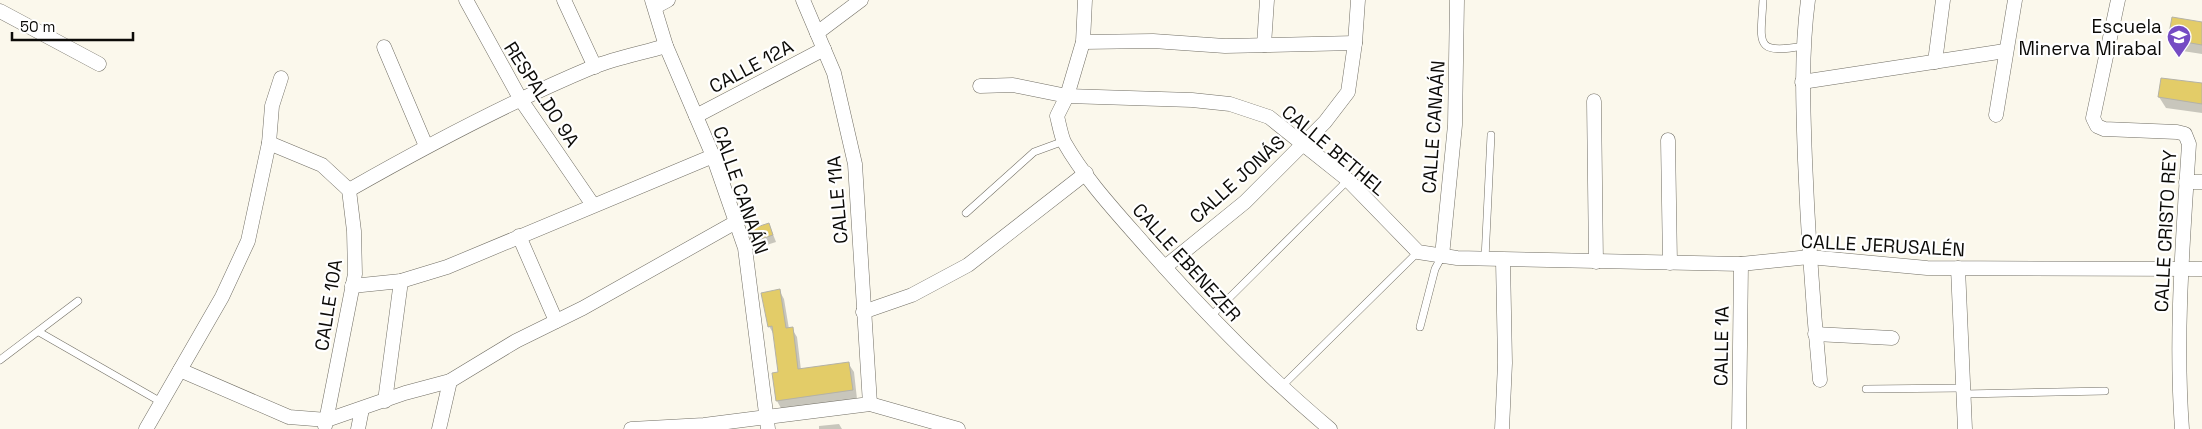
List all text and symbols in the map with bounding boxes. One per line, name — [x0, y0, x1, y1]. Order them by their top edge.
scale bar — [12, 10, 134, 42]
place label: Escuela Minerva Mirabal — [2018, 14, 2162, 61]
text: 50 m — [20, 17, 55, 36]
school or university icon: Escuela Minerva Mirabal — [2166, 24, 2192, 58]
street label: CALLE 12A — [705, 34, 798, 99]
street label: RESPALDO 9A — [498, 37, 585, 152]
street label: CALLE CANAÁN — [1416, 60, 1451, 195]
street label: CALLE BETHEL — [1276, 100, 1391, 201]
street label: CALLE CANAÁN — [707, 123, 774, 257]
street label: CALLE JONÁS — [1184, 130, 1290, 229]
street label: CALLE CRISTO REY — [2149, 149, 2182, 313]
street label: CALLE 11A — [821, 155, 854, 245]
street label: CALLE EBENEZER — [1127, 198, 1247, 327]
street label: CALLE JERUSALÉN — [1800, 229, 1966, 262]
street label: CALLE 10A — [309, 257, 348, 353]
street label: CALLE 1A — [1708, 306, 1735, 386]

